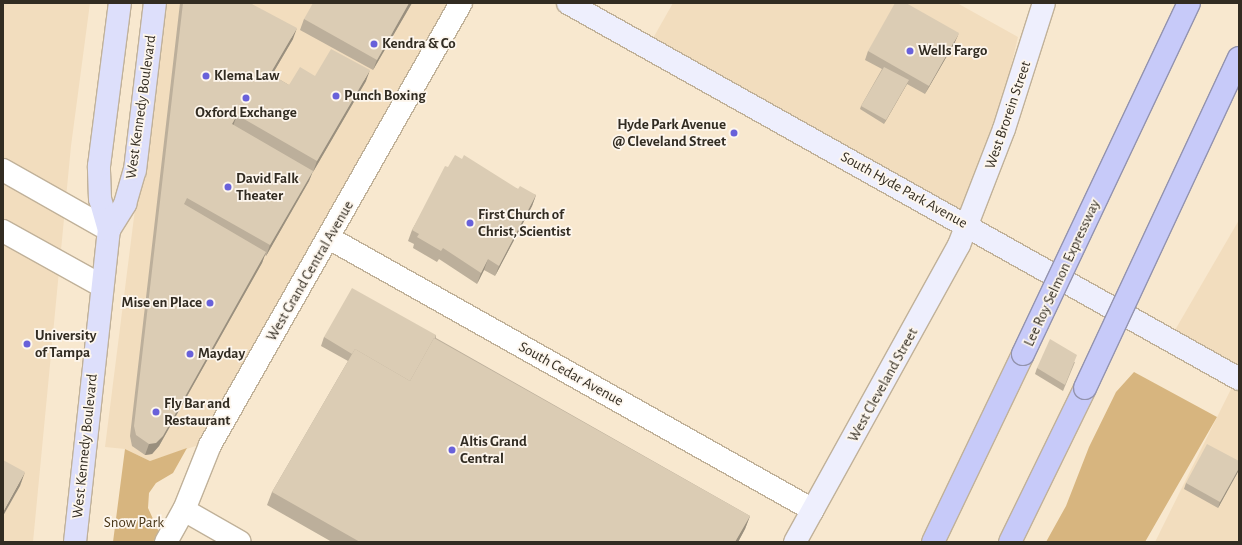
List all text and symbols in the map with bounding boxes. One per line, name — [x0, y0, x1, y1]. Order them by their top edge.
street label: West Kennedy Boulevard — [122, 34, 160, 180]
place label: Kendra & Co — [382, 35, 456, 53]
marker: Kendra & Co — [369, 39, 379, 49]
place label: Wells Fargo — [918, 42, 987, 60]
marker: Wells Fargo — [905, 46, 915, 56]
street label: West Brorein Street — [981, 59, 1035, 171]
place label: Klema Law — [214, 67, 279, 85]
marker: Klema Law — [201, 71, 211, 81]
place label: Punch Boxing — [344, 87, 426, 105]
marker: Punch Boxing — [331, 91, 341, 101]
marker: Oxford Exchange — [241, 93, 251, 103]
place label: Oxford Exchange — [195, 104, 297, 122]
place label: Hyde Park Avenue @ Cleveland Street — [613, 115, 726, 150]
marker: Hyde Park Avenue @ Cleveland Street — [729, 128, 739, 138]
street label: South Hyde Park Avenue — [837, 148, 971, 232]
place label: David Falk Theater — [236, 169, 299, 204]
marker: David Falk Theater — [223, 182, 233, 192]
street label: Lee Roy Selmon Expressway — [1020, 197, 1104, 349]
street label: West Grand Central Avenue — [262, 198, 358, 344]
place label: First Church of Christ, Scientist — [478, 205, 571, 240]
marker: First Church of Christ, Scientist — [465, 218, 475, 228]
place label: Mise en Place — [121, 294, 202, 312]
marker: Mise en Place — [205, 298, 215, 308]
street label: West Cleveland Street — [844, 325, 922, 445]
place label: University of Tampa — [35, 326, 96, 361]
street label: South Cedar Avenue — [516, 338, 626, 410]
marker: University of Tampa — [22, 339, 32, 349]
place label: Mayday — [198, 345, 245, 363]
marker: Mayday — [185, 349, 195, 359]
street label: West Kennedy Boulevard — [68, 373, 102, 519]
place label: Fly Bar and Restaurant — [164, 394, 230, 429]
marker: Fly Bar and Restaurant — [151, 407, 161, 417]
place label: Altis Grand Central — [460, 432, 527, 467]
marker: Altis Grand Central — [447, 445, 457, 455]
park label: Snow Park — [104, 514, 164, 532]

